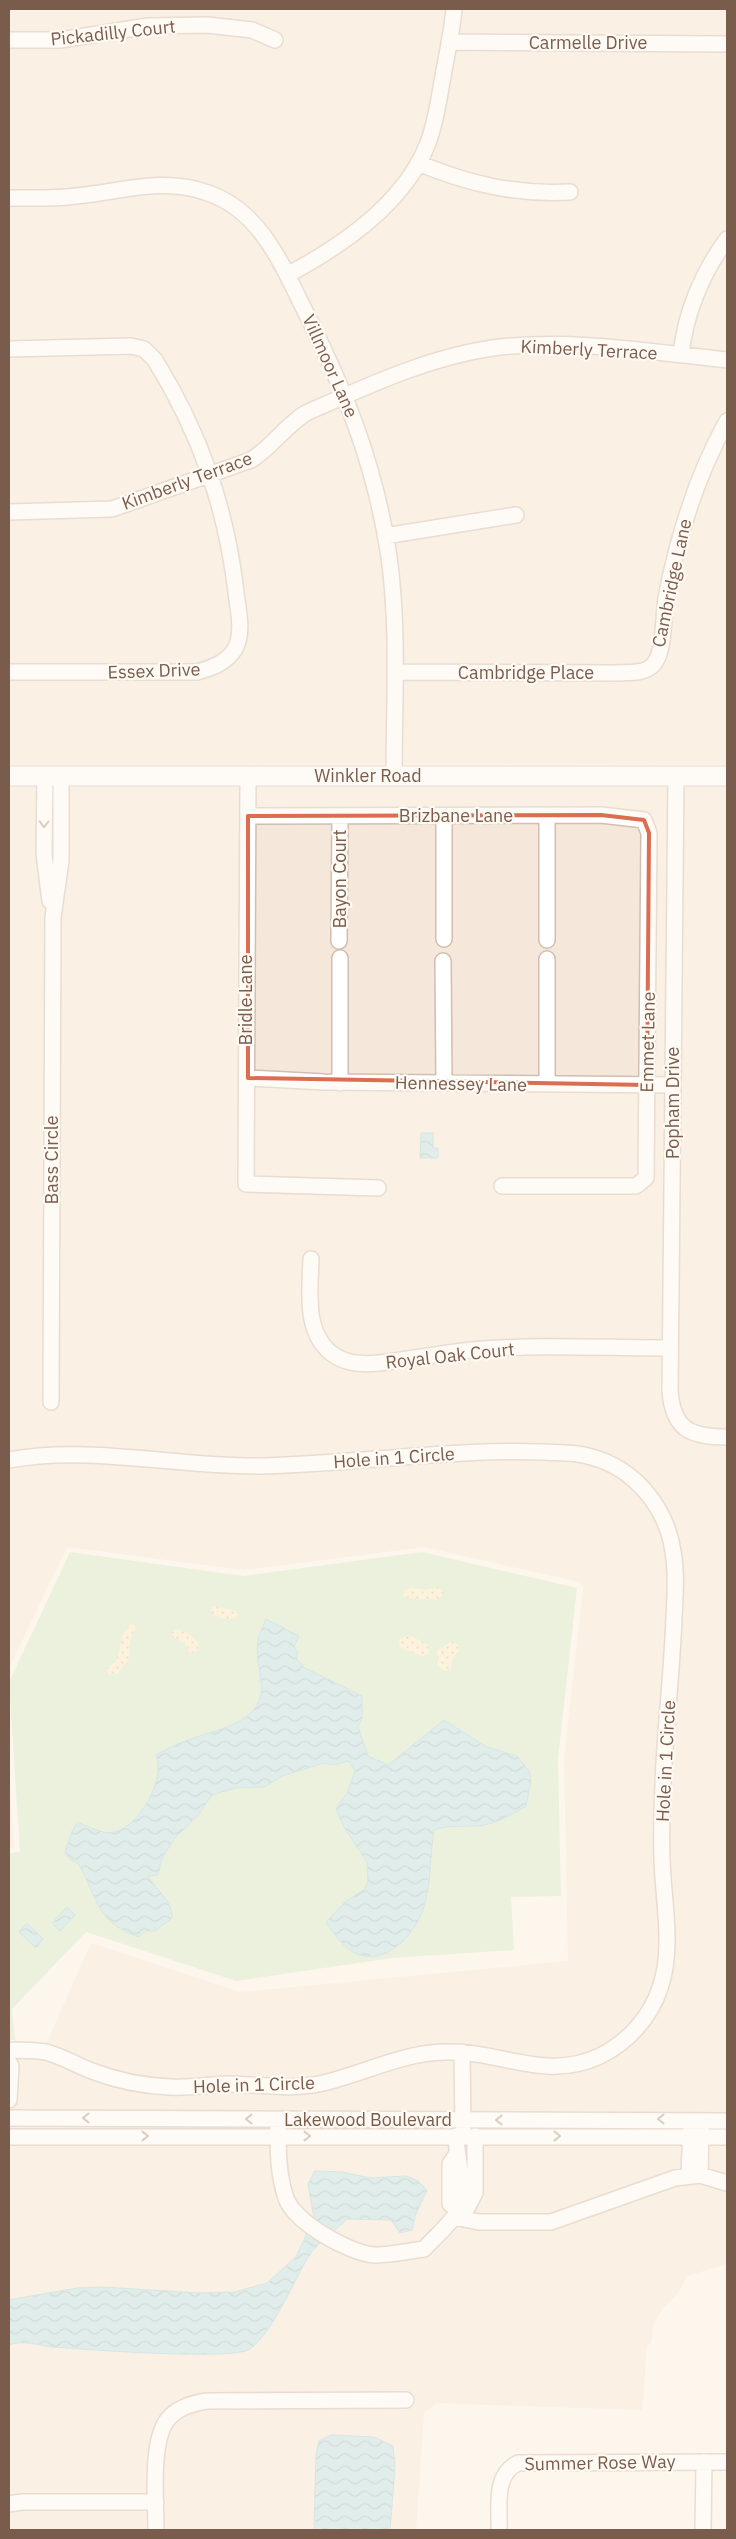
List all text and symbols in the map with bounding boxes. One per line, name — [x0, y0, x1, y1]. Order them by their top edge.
street label: Pickadilly Court — [49, 14, 177, 51]
street label: Carmelle Drive — [529, 31, 647, 54]
street label: Villmoor Lane — [297, 311, 364, 421]
street label: Kimberly Terrace — [520, 334, 658, 365]
street label: Kimberly Terrace — [118, 446, 255, 515]
street label: Cambridge Lane — [647, 516, 696, 649]
street label: Essex Drive — [107, 657, 201, 684]
street label: Cambridge Place — [458, 661, 594, 684]
street label: Winkler Road — [314, 764, 422, 787]
street label: Brizbane Lane — [399, 804, 513, 827]
one-way arrow — [39, 821, 49, 829]
street label: Bayon Court — [328, 829, 351, 929]
street label: Bridle Lane — [234, 954, 257, 1046]
street label: Emmet Lane — [635, 991, 660, 1093]
street label: Popham Drive — [661, 1047, 684, 1159]
street label: Hennessey Lane — [395, 1071, 527, 1096]
street label: Bass Circle — [40, 1115, 63, 1205]
street label: Royal Oak Court — [384, 1337, 515, 1374]
street label: Hole in 1 Circle — [332, 1442, 456, 1473]
street label: Hole in 1 Circle — [651, 1699, 680, 1822]
street label: Hole in 1 Circle — [193, 2071, 315, 2098]
street label: Lakewood Boulevard — [284, 2108, 452, 2131]
one-way arrow — [82, 2113, 90, 2123]
one-way arrow — [244, 2114, 252, 2124]
one-way arrow — [657, 2114, 665, 2125]
one-way arrow — [494, 2115, 502, 2125]
one-way arrow — [141, 2131, 149, 2142]
one-way arrow — [304, 2131, 312, 2141]
one-way arrow — [554, 2131, 562, 2141]
street label: Summer Rose Way — [524, 2450, 676, 2475]

